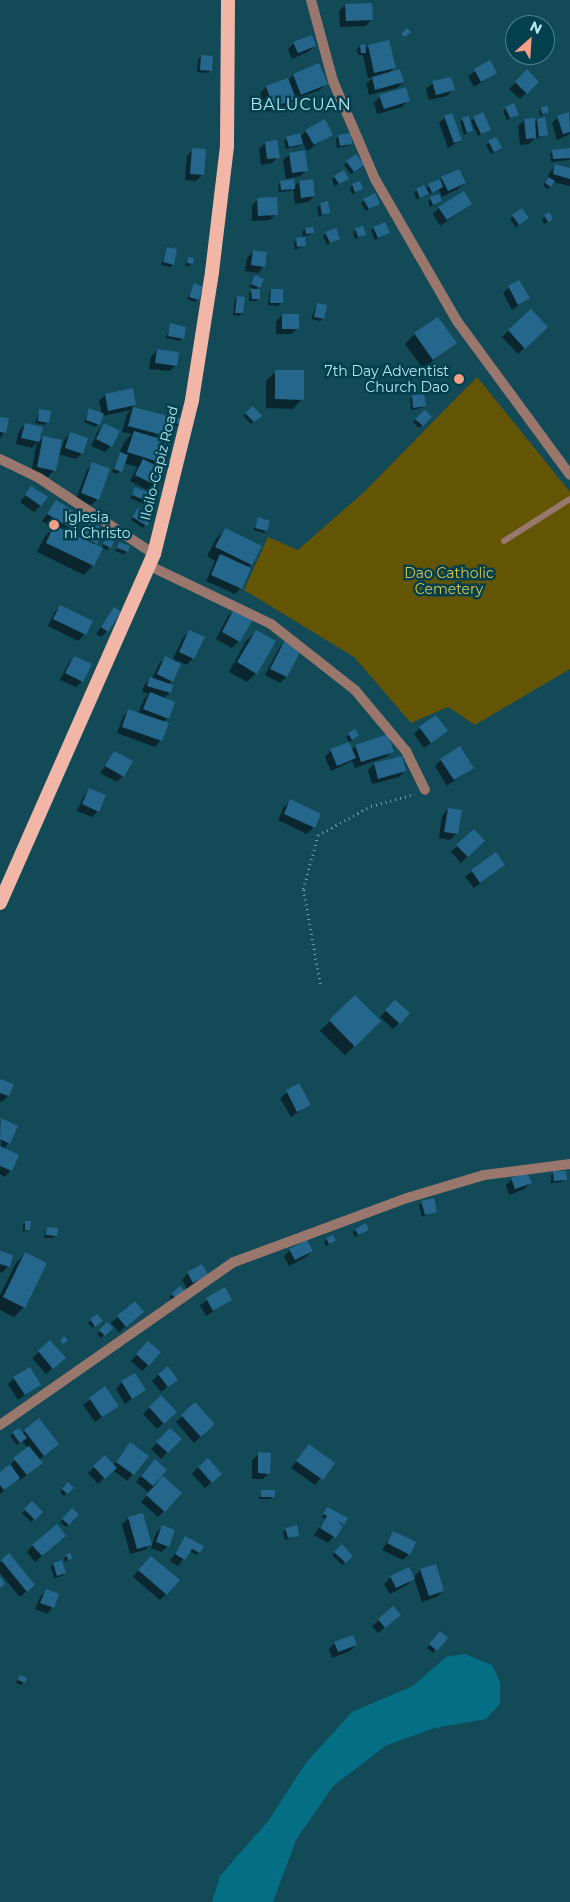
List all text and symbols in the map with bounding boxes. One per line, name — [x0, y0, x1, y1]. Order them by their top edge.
north arrow — [505, 15, 555, 65]
text: N — [527, 17, 545, 38]
district label: BALUCUAN — [249, 95, 353, 115]
place label: 7th Day Adventist Church Dao — [325, 363, 449, 396]
marker: 7th Day Adventist Church Dao — [453, 373, 465, 385]
street label: Iloilo-Capiz Road — [137, 404, 181, 522]
place label: Iglesia ni Christo — [64, 509, 131, 542]
marker: Iglesia ni Christo — [48, 519, 60, 531]
park label: Dao Catholic Cemetery — [404, 565, 494, 598]

